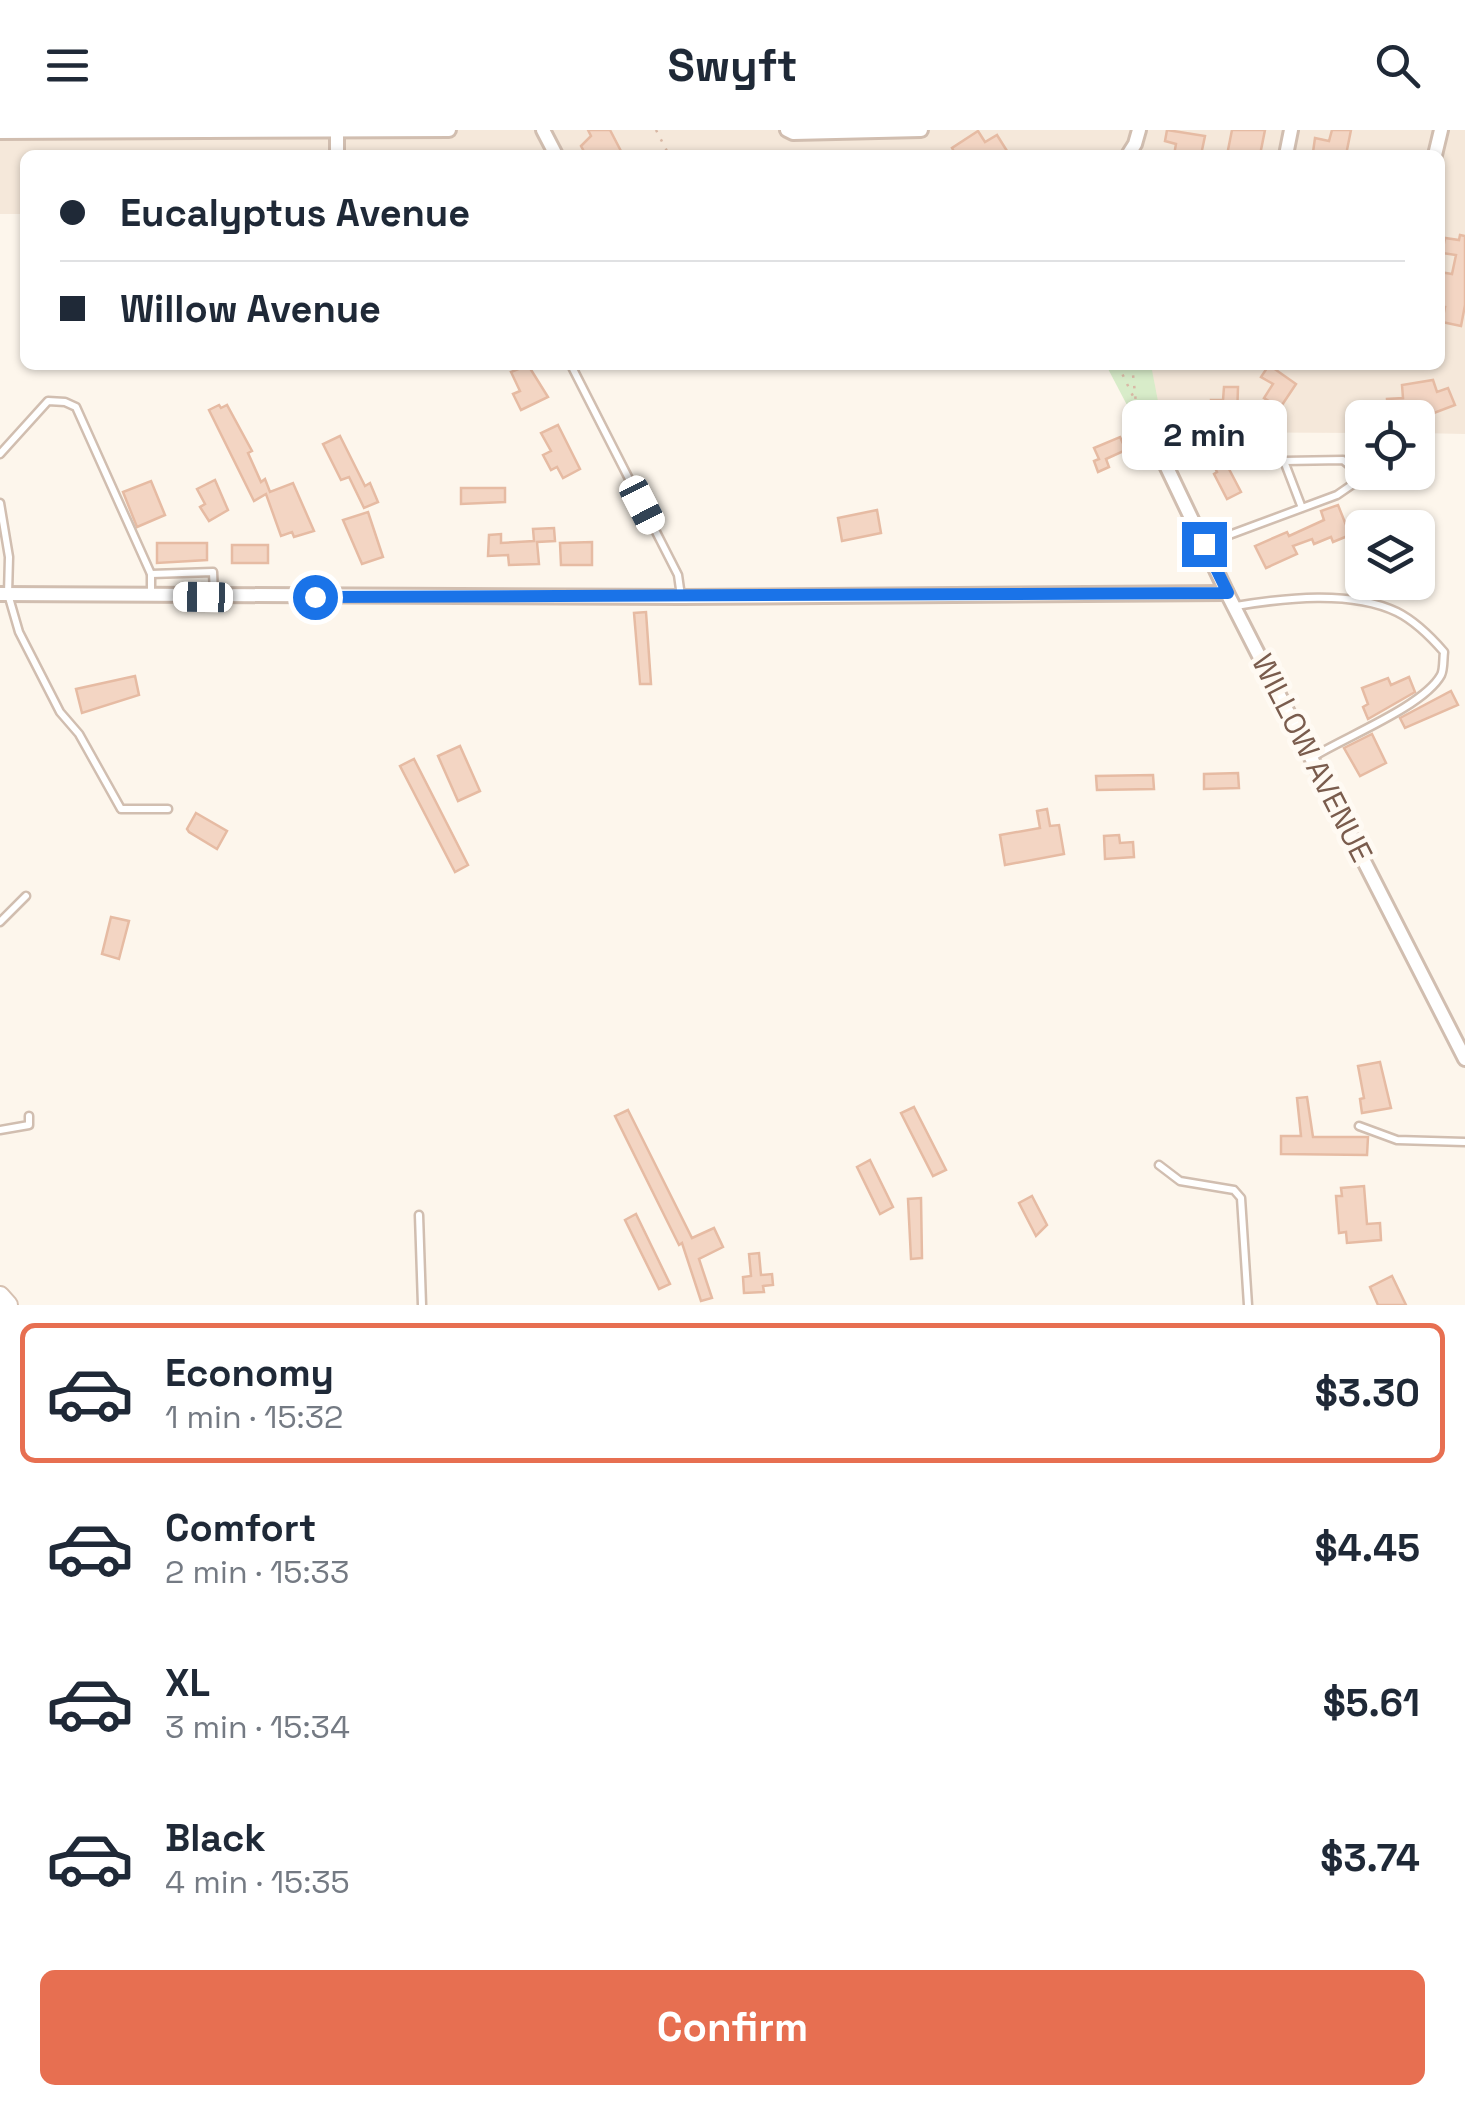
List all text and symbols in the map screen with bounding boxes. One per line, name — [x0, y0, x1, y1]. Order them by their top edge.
text: Swyft — [668, 37, 797, 94]
icon: menu — [40, 38, 95, 93]
icon: search — [1370, 38, 1425, 93]
text: Eucalyptus Avenue — [120, 189, 470, 237]
text: Willow Avenue — [120, 285, 381, 333]
callout: 2 min — [1122, 399, 1286, 469]
map controls — [1345, 400, 1435, 600]
button: locate — [1345, 400, 1435, 490]
text: 2 min — [1163, 415, 1246, 455]
car — [615, 471, 669, 539]
button: layers — [1345, 510, 1435, 600]
route end — [1182, 522, 1227, 567]
route start — [293, 575, 338, 620]
car — [173, 581, 233, 613]
street label: WILLOW AVENUE — [1243, 647, 1382, 868]
icon: car — [45, 1348, 135, 1438]
text: Economy — [165, 1349, 334, 1397]
text: $3.30 — [1315, 1369, 1420, 1417]
text: 1 min · 15:32 — [165, 1397, 343, 1437]
icon: car — [45, 1503, 135, 1593]
text: Comfort — [165, 1504, 316, 1552]
text: $4.45 — [1315, 1524, 1420, 1572]
text: 2 min · 15:33 — [165, 1552, 349, 1592]
icon: car — [45, 1658, 135, 1748]
text: XL — [165, 1659, 210, 1707]
text: $5.61 — [1323, 1679, 1420, 1727]
text: 3 min · 15:34 — [165, 1707, 350, 1747]
icon: car — [45, 1813, 135, 1903]
text: Black — [165, 1814, 266, 1862]
text: $3.74 — [1320, 1834, 1420, 1882]
text: 4 min · 15:35 — [165, 1862, 350, 1902]
button: Confirm — [40, 1970, 1425, 2085]

